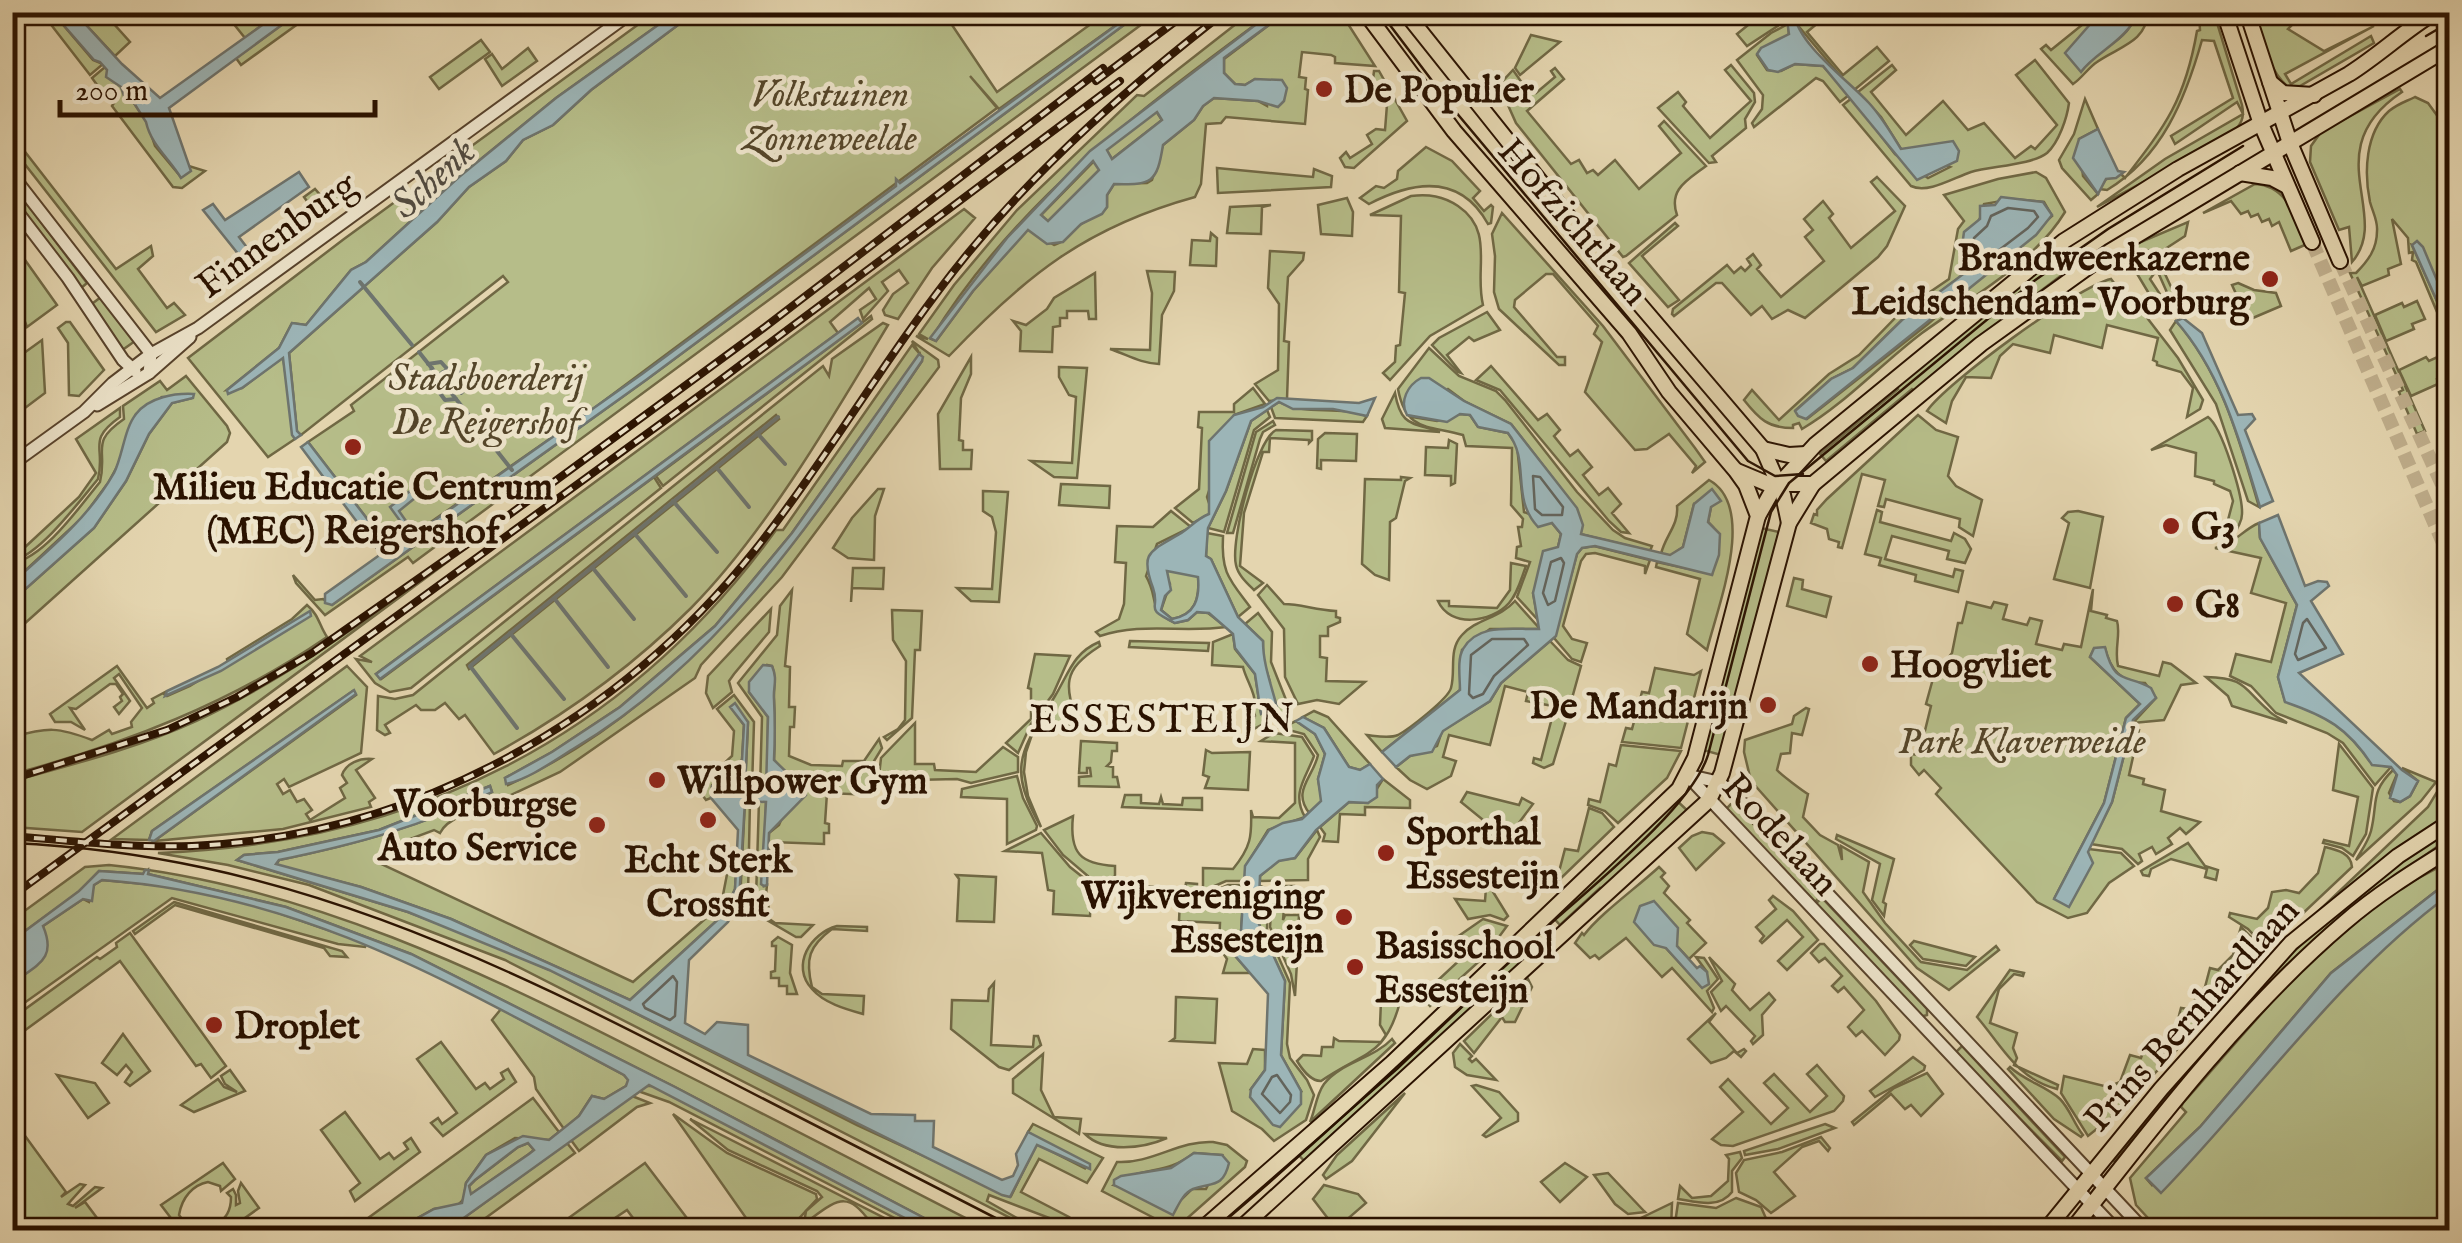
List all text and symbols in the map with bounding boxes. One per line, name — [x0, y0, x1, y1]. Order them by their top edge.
scale bar — [60, 55, 375, 117]
place label: De Populier — [1344, 68, 1535, 116]
park label: Volkstuinen Zonneweelde — [740, 72, 917, 164]
text: 200 m — [75, 73, 148, 111]
marker: De Populier — [1313, 78, 1335, 100]
water label: Schenk — [381, 128, 488, 232]
street label: Hofzichtlaan — [1486, 129, 1658, 317]
street label: Finnenburg — [188, 162, 368, 311]
place label: Brandweerkazerne Leidschendam-Voorburg — [1852, 236, 2251, 328]
marker: Brandweerkazerne Leidschendam-Voorburg — [2259, 268, 2281, 290]
park label: Stadsboerderij De Reigershof — [388, 356, 588, 448]
marker: Milieu Educatie Centrum (MEC) Reigershof — [342, 436, 364, 458]
place label: Milieu Educatie Centrum (MEC) Reigershof — [153, 465, 553, 557]
place label: G3 — [2191, 505, 2235, 553]
marker: G3 — [2160, 515, 2182, 537]
place label: G8 — [2195, 583, 2240, 631]
marker: G8 — [2164, 593, 2186, 615]
place label: Hoogvliet — [1890, 643, 2052, 691]
marker: Hoogvliet — [1859, 653, 1881, 675]
place label: De Mandarijn — [1529, 684, 1748, 732]
marker: De Mandarijn — [1757, 694, 1779, 716]
district label: ESSESTEIJN — [1030, 696, 1296, 747]
park label: Park Klaverweide — [1898, 719, 2146, 767]
place label: Willpower Gym — [677, 759, 928, 807]
street label: Rodelaan — [1710, 765, 1848, 907]
marker: Willpower Gym — [646, 769, 668, 791]
place label: Voorburgse Auto Service — [376, 782, 578, 874]
marker: Echt Sterk Crossfit — [697, 809, 719, 831]
place label: Sporthal Essesteijn — [1406, 810, 1560, 902]
marker: Voorburgse Auto Service — [586, 814, 608, 836]
place label: Echt Sterk Crossfit — [624, 838, 794, 930]
marker: Sporthal Essesteijn — [1375, 842, 1397, 864]
place label: Wijkvereniging Essesteijn — [1081, 874, 1325, 966]
street label: Prins Bernhardlaan — [2075, 889, 2311, 1143]
marker: Wijkvereniging Essesteijn — [1333, 906, 1355, 928]
place label: Basisschool Essesteijn — [1375, 924, 1555, 1016]
marker: Basisschool Essesteijn — [1344, 956, 1366, 978]
place label: Droplet — [234, 1004, 360, 1052]
marker: Droplet — [203, 1014, 225, 1036]

